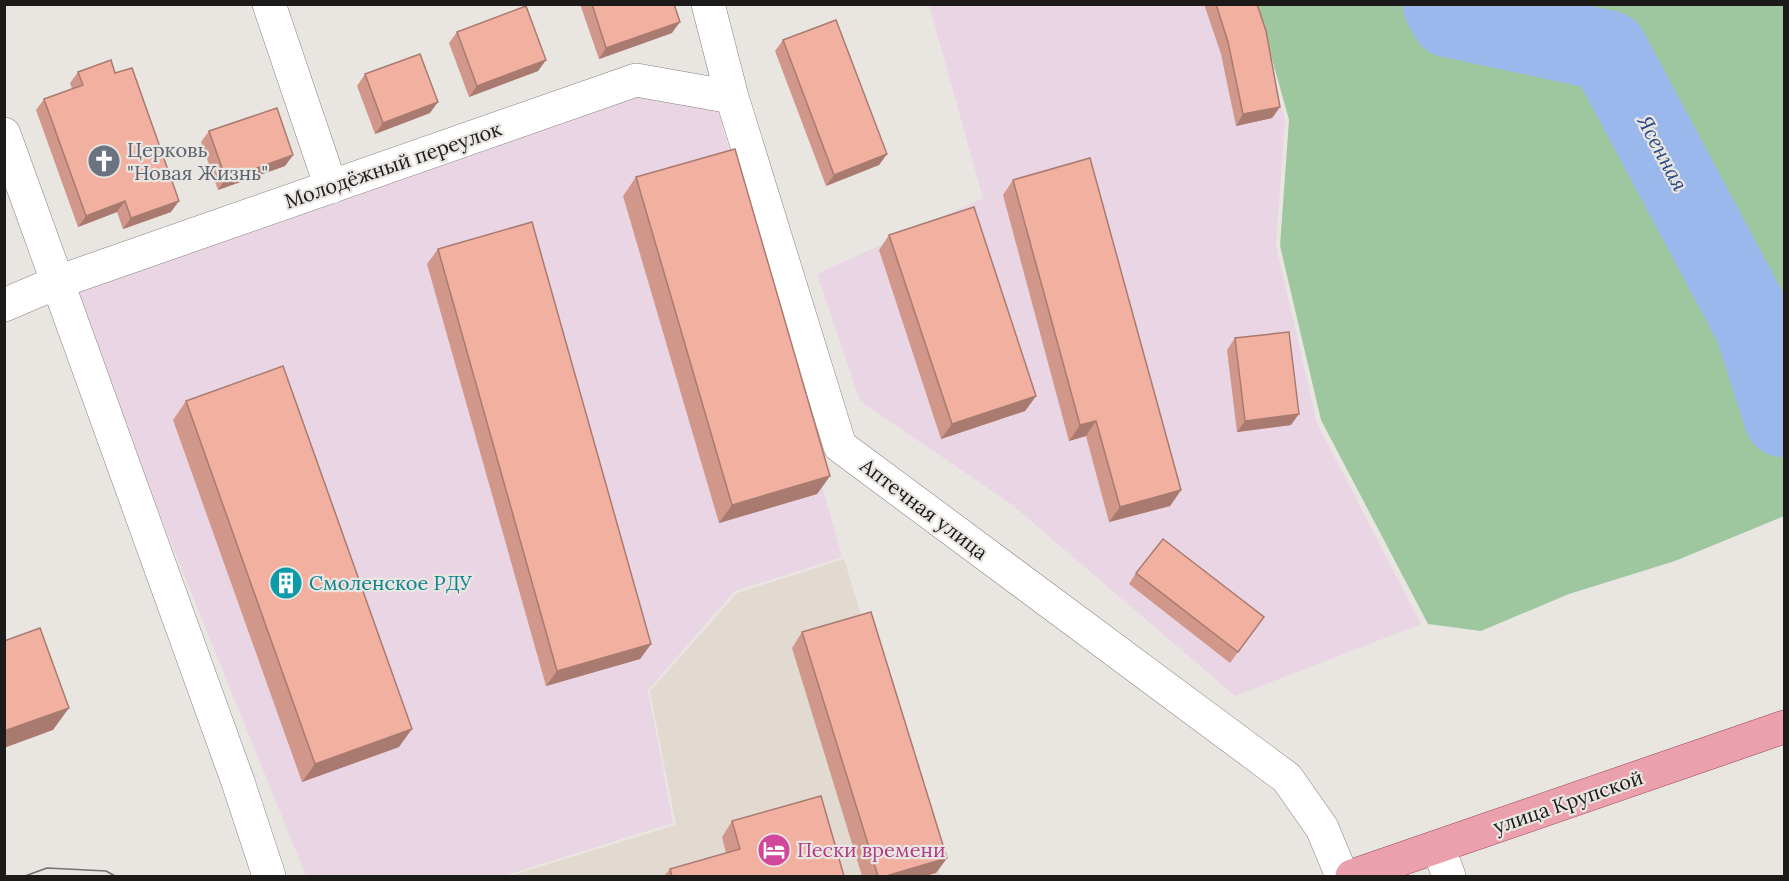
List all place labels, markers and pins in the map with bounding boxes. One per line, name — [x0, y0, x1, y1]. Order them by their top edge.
place label: Церковь "Новая Жизнь" — [127, 137, 268, 185]
church icon: Церковь "Новая Жизнь" — [86, 143, 122, 179]
building icon: Смоленское РДУ — [268, 565, 304, 601]
place label: Смоленское РДУ — [309, 570, 473, 595]
hotel icon: Пески времени — [756, 832, 792, 868]
place label: Пески времени — [797, 837, 945, 862]

